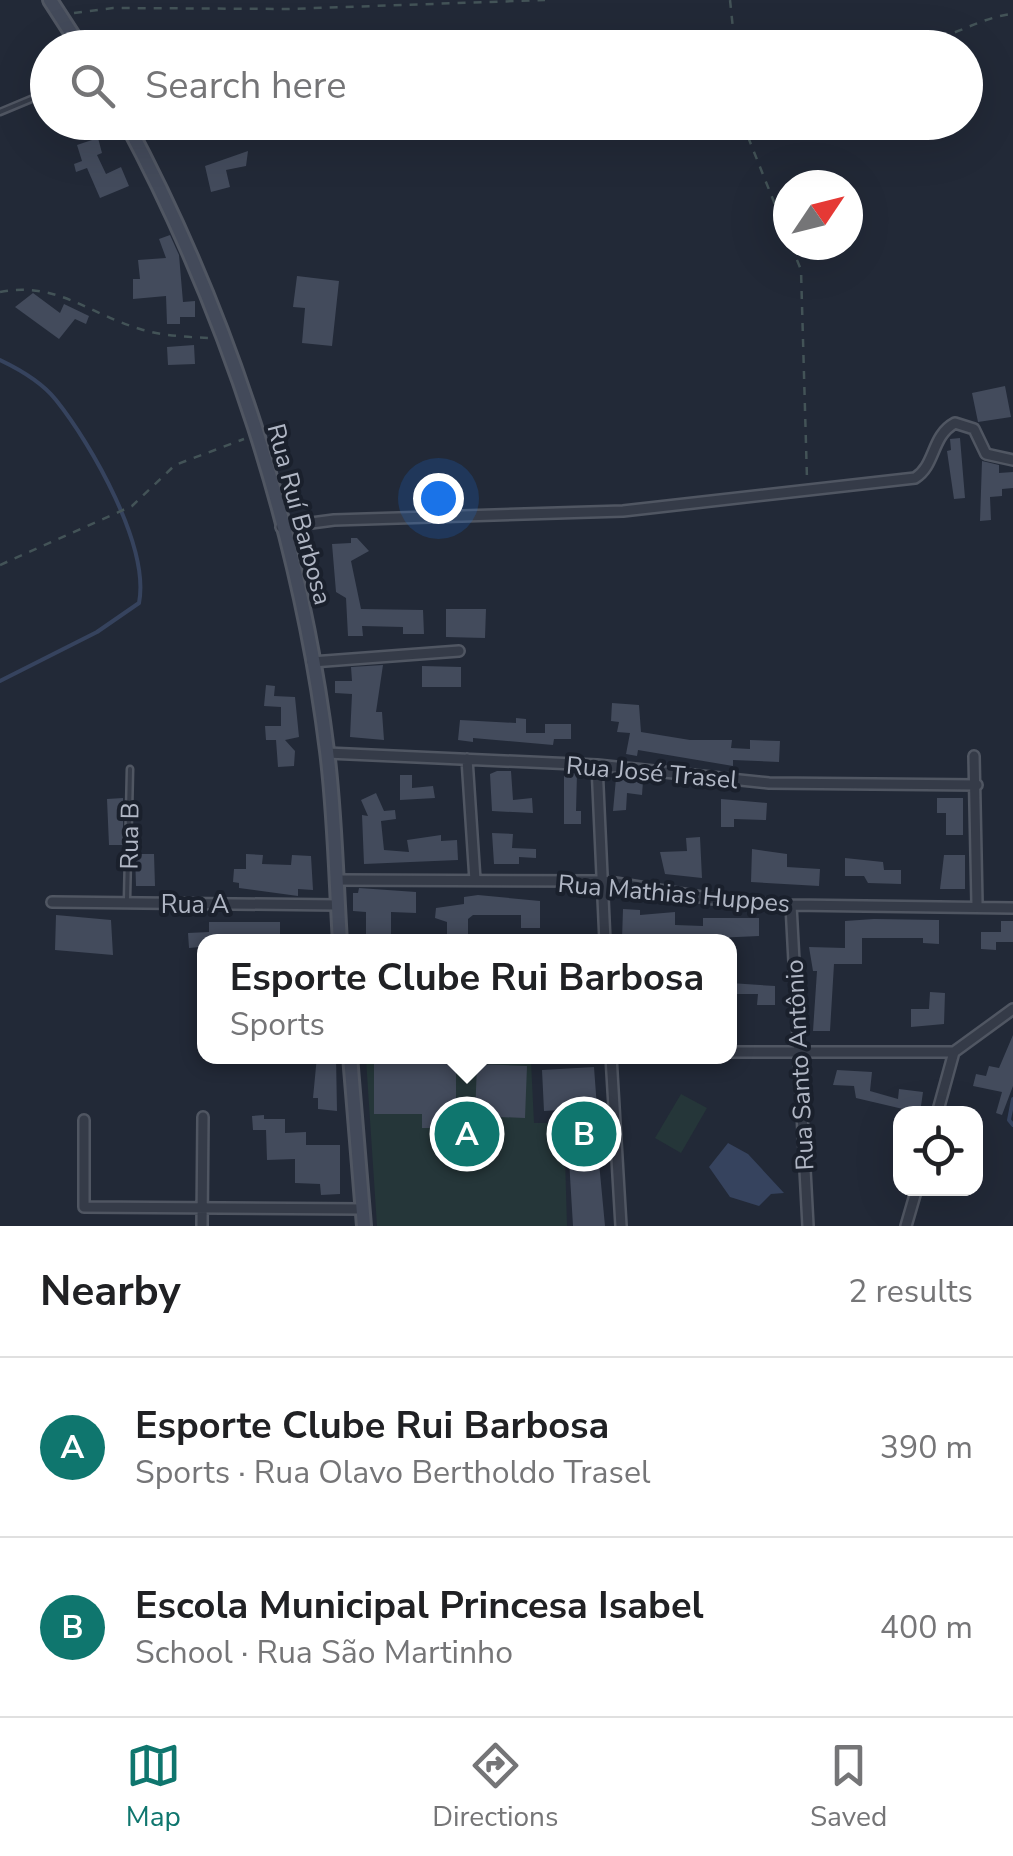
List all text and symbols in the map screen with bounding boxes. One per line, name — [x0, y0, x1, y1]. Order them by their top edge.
search box — [30, 30, 983, 140]
icon: search — [65, 58, 120, 113]
text: Search here — [145, 60, 346, 111]
north arrow — [773, 170, 863, 260]
street label: Rua Ruí Barbosa — [259, 420, 340, 609]
your location — [413, 473, 464, 524]
street label: Rua José Trasel — [565, 749, 740, 797]
street label: Rua B — [112, 802, 148, 870]
street label: Rua Mathias Huppes — [556, 867, 791, 921]
street label: Rua A — [161, 888, 229, 922]
popup — [197, 934, 737, 1064]
text: Esporte Clube Rui Barbosa — [230, 952, 704, 1003]
street label: Rua Santo Antônio — [777, 959, 822, 1171]
text: Sports — [230, 1003, 325, 1046]
pin: A — [434, 1096, 500, 1172]
pin: B — [552, 1096, 616, 1172]
map controls — [893, 1106, 983, 1196]
button: locate — [893, 1106, 983, 1196]
text: Nearby — [40, 1263, 181, 1320]
text: 2 results — [848, 1270, 973, 1313]
text: Esporte Clube Rui Barbosa — [135, 1400, 609, 1451]
text: A — [61, 1426, 84, 1469]
text: 390 m — [880, 1426, 973, 1469]
text: Sports · Rua Olavo Bertholdo Trasel — [135, 1451, 650, 1494]
text: Escola Municipal Princesa Isabel — [135, 1580, 704, 1631]
text: B — [61, 1606, 84, 1649]
text: 400 m — [880, 1606, 973, 1649]
text: School · Rua São Martinho — [135, 1631, 513, 1674]
tab: Map — [126, 1738, 181, 1836]
tab: Directions — [432, 1738, 558, 1836]
tab: Saved — [810, 1738, 887, 1836]

